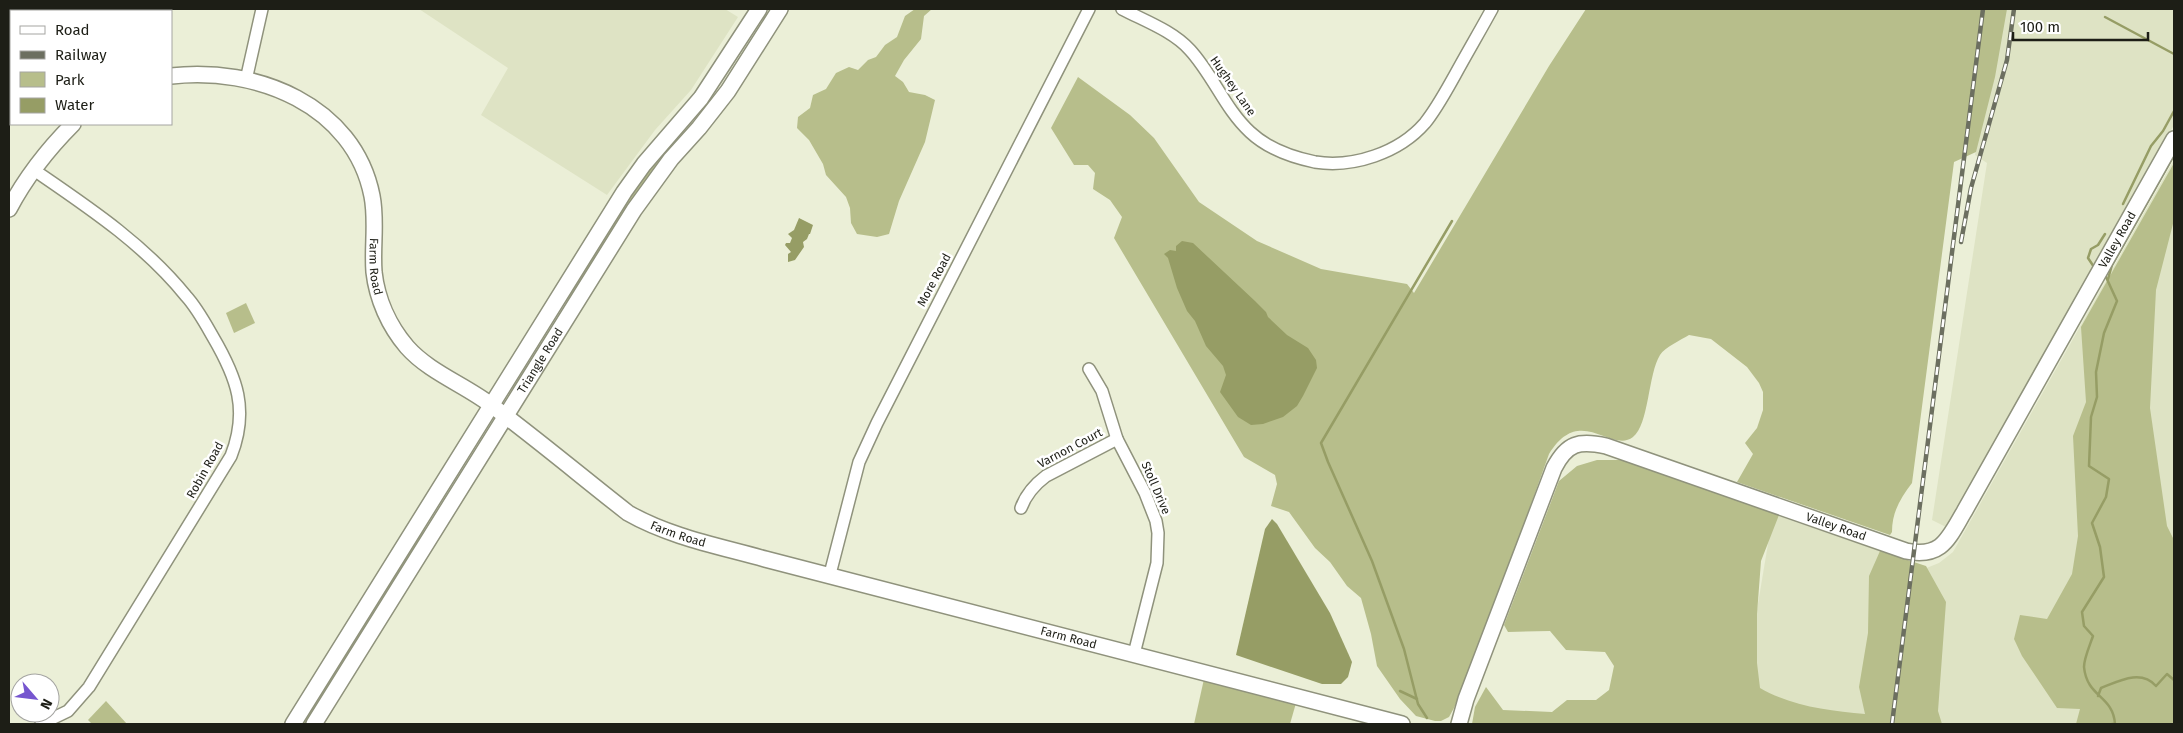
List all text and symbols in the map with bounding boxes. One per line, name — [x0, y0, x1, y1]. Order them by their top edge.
legend — [10, 10, 172, 125]
scale bar — [2013, 10, 2148, 42]
text: 100 m — [2020, 18, 2060, 36]
text: Road — [55, 21, 90, 39]
text: Railway — [55, 46, 107, 64]
street label: Hughey Lane — [1207, 53, 1259, 119]
text: Park — [55, 71, 85, 89]
text: Water — [55, 96, 94, 114]
street label: Valley Road — [2096, 209, 2139, 271]
street label: Farm Road — [366, 238, 385, 297]
street label: More Road — [914, 251, 954, 309]
street label: Triangle Road — [515, 325, 566, 396]
street label: Varnon Court — [1035, 425, 1105, 471]
street label: Robin Road — [184, 439, 226, 501]
street label: Stoll Drive — [1139, 459, 1173, 517]
street label: Valley Road — [1804, 510, 1868, 544]
street label: Farm Road — [648, 518, 707, 550]
street label: Farm Road — [1039, 624, 1098, 652]
north arrow — [10, 673, 60, 723]
text: N — [36, 696, 56, 712]

